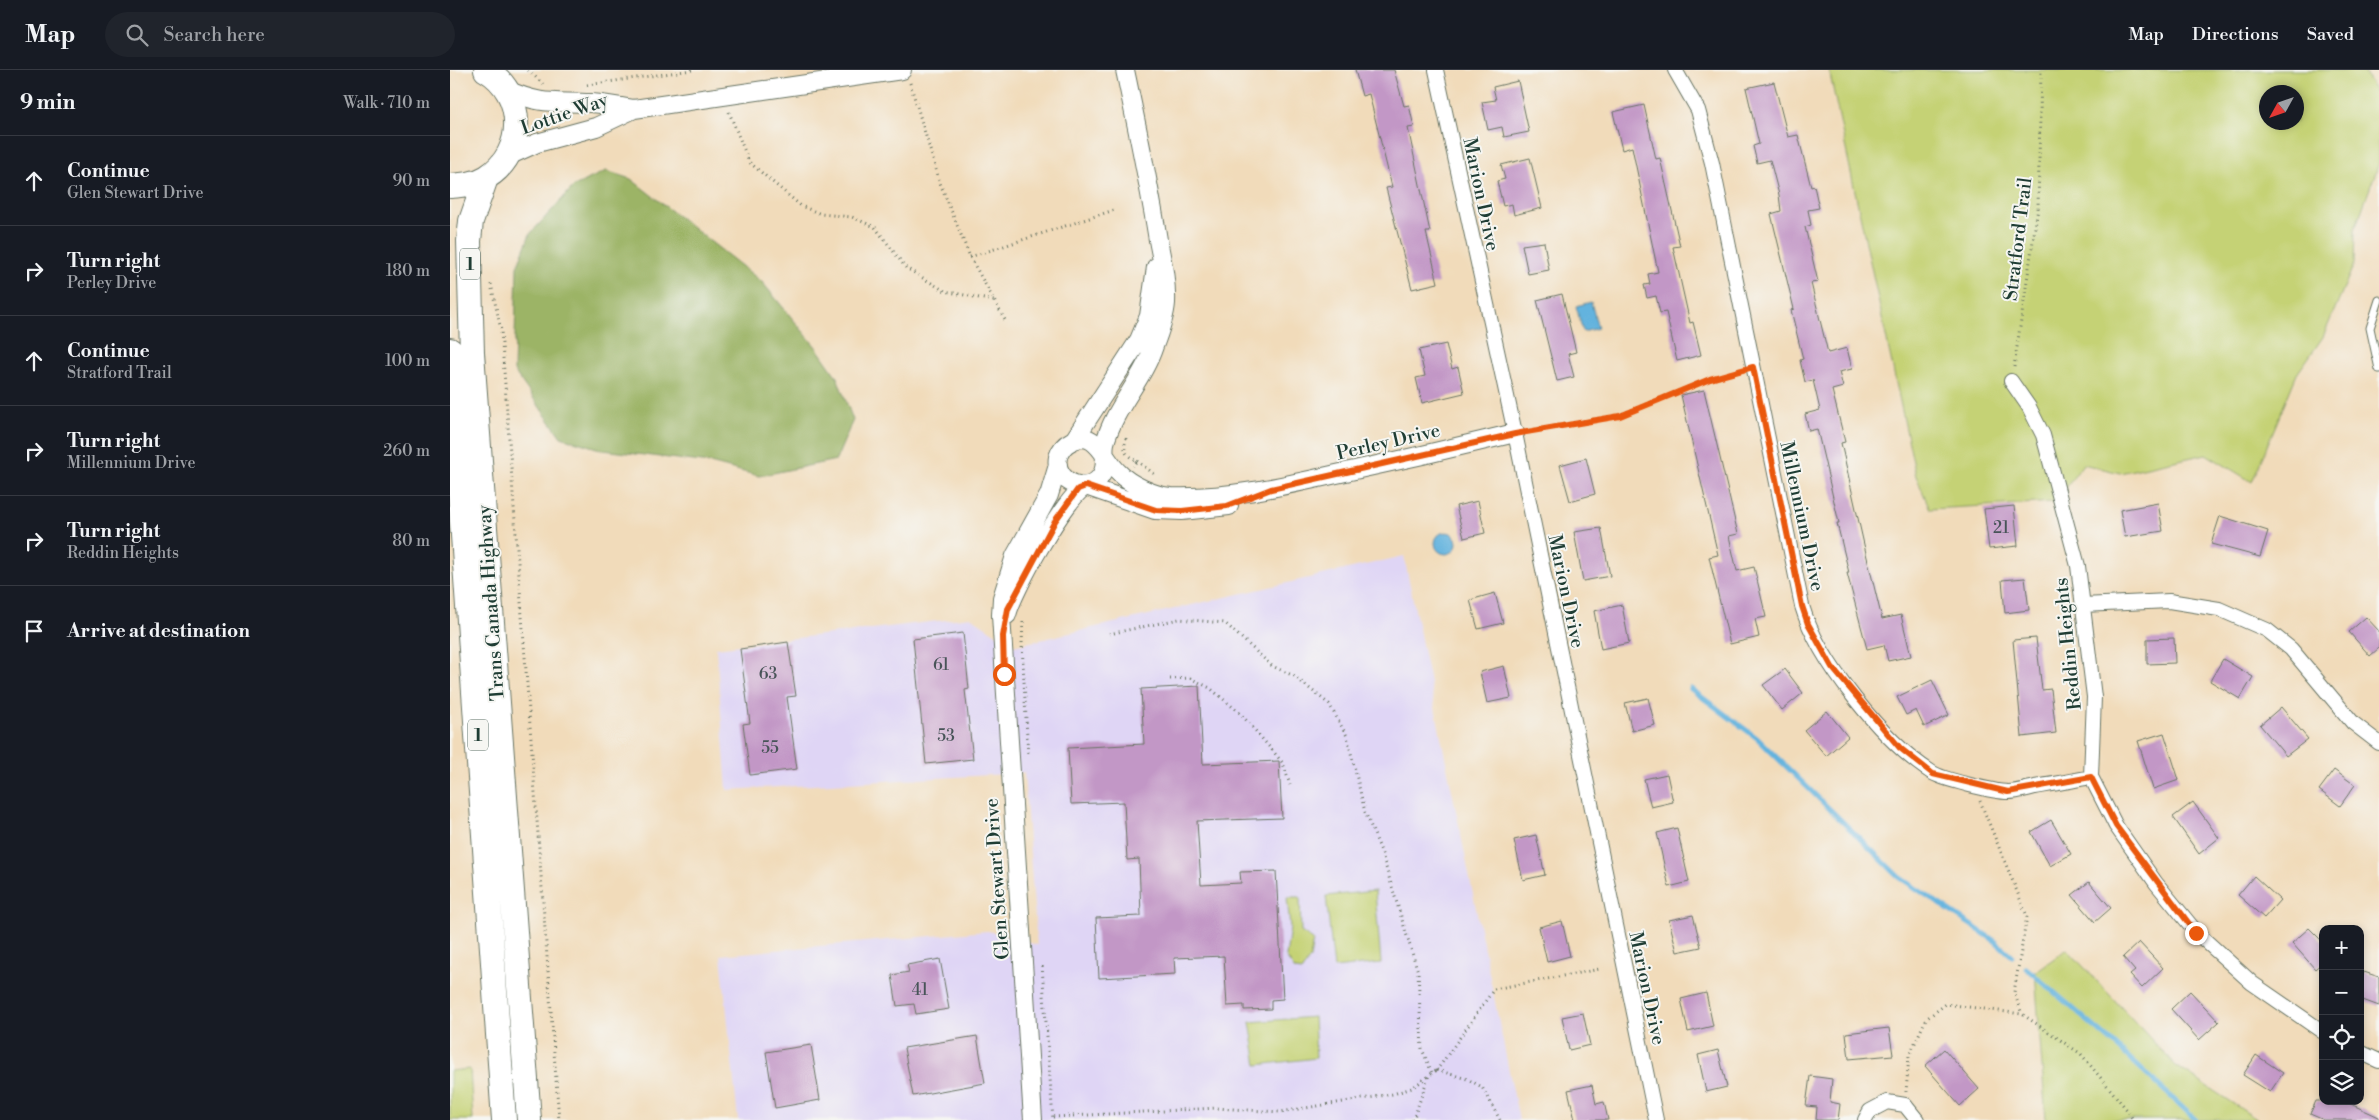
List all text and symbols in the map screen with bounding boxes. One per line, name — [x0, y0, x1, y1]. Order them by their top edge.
search box — [105, 12, 455, 57]
text: Map — [25, 20, 75, 50]
icon: search — [123, 21, 151, 49]
text: Search here — [163, 23, 265, 47]
text: Map — [2128, 23, 2164, 46]
text: Directions — [2192, 23, 2279, 46]
text: Saved — [2307, 23, 2354, 46]
north arrow — [2259, 85, 2304, 130]
street label: Lottie Way — [517, 88, 612, 140]
text: 9 min — [20, 90, 75, 116]
text: Walk · 710 m — [343, 93, 430, 113]
street label: Marion Drive — [1457, 135, 1505, 253]
text: Continue — [67, 159, 150, 183]
icon: ahead — [20, 167, 48, 195]
text: 90 m — [392, 171, 430, 191]
street label: Stratford Trail — [1999, 176, 2038, 302]
text: Glen Stewart Drive — [67, 183, 204, 203]
road number: 1 — [460, 248, 480, 280]
text: Turn right — [67, 249, 160, 273]
icon: right — [20, 257, 48, 285]
text: 180 m — [386, 261, 430, 281]
text: Perley Drive — [67, 273, 156, 293]
text: Continue — [67, 339, 150, 363]
icon: ahead — [20, 347, 48, 375]
text: 100 m — [385, 351, 430, 371]
text: Stratford Trail — [67, 363, 172, 383]
street label: Perley Drive — [1334, 418, 1443, 466]
text: Turn right — [67, 429, 160, 453]
icon: right — [20, 437, 48, 465]
street label: Millennium Drive — [1774, 439, 1830, 593]
text: 260 m — [383, 441, 430, 461]
text: Millennium Drive — [67, 453, 196, 473]
street label: Trans Canada Highway — [472, 503, 510, 702]
house number: 21 — [1993, 518, 2009, 538]
text: Turn right — [67, 519, 160, 543]
icon: right — [20, 527, 48, 555]
text: 80 m — [392, 531, 430, 551]
street label: Marion Drive — [1542, 532, 1590, 650]
text: Reddin Heights — [67, 543, 179, 563]
street label: Reddin Heights — [2049, 577, 2087, 711]
icon: arrive — [20, 617, 48, 645]
text: Arrive at destination — [67, 619, 250, 643]
house number: 61 — [933, 655, 949, 675]
route start — [993, 663, 1016, 686]
house number: 63 — [759, 664, 777, 684]
road number: 1 — [468, 720, 488, 750]
house number: 53 — [937, 726, 955, 746]
house number: 55 — [761, 738, 779, 758]
street label: Glen Stewart Drive — [979, 797, 1015, 961]
route end — [2185, 922, 2208, 945]
map controls — [2319, 925, 2364, 1105]
button: + — [2319, 925, 2364, 970]
street label: Marion Drive — [1623, 929, 1671, 1047]
button: − — [2319, 970, 2364, 1015]
house number: 41 — [912, 980, 928, 1000]
button: locate — [2319, 1015, 2364, 1060]
button: layers — [2319, 1060, 2364, 1105]

